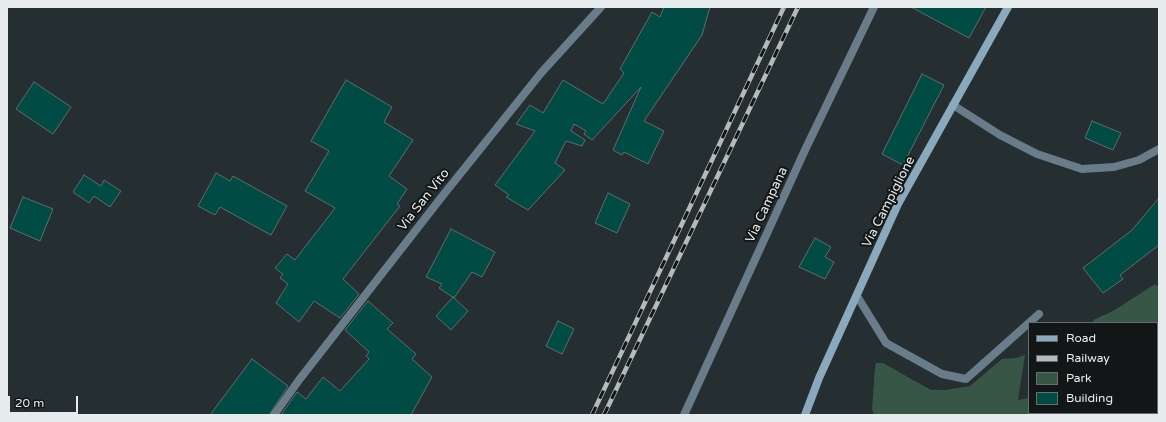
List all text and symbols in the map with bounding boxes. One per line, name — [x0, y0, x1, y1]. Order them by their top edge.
street label: Via Campiglione — [859, 154, 919, 250]
street label: Via Campana — [743, 165, 791, 245]
street label: Via San Vito — [395, 166, 453, 234]
legend — [1028, 322, 1158, 414]
text: Road — [1066, 331, 1096, 345]
text: Railway — [1066, 351, 1110, 365]
text: Park — [1066, 371, 1092, 385]
scale bar — [10, 388, 80, 414]
text: Building — [1066, 391, 1113, 405]
text: 20 m — [15, 396, 44, 410]

